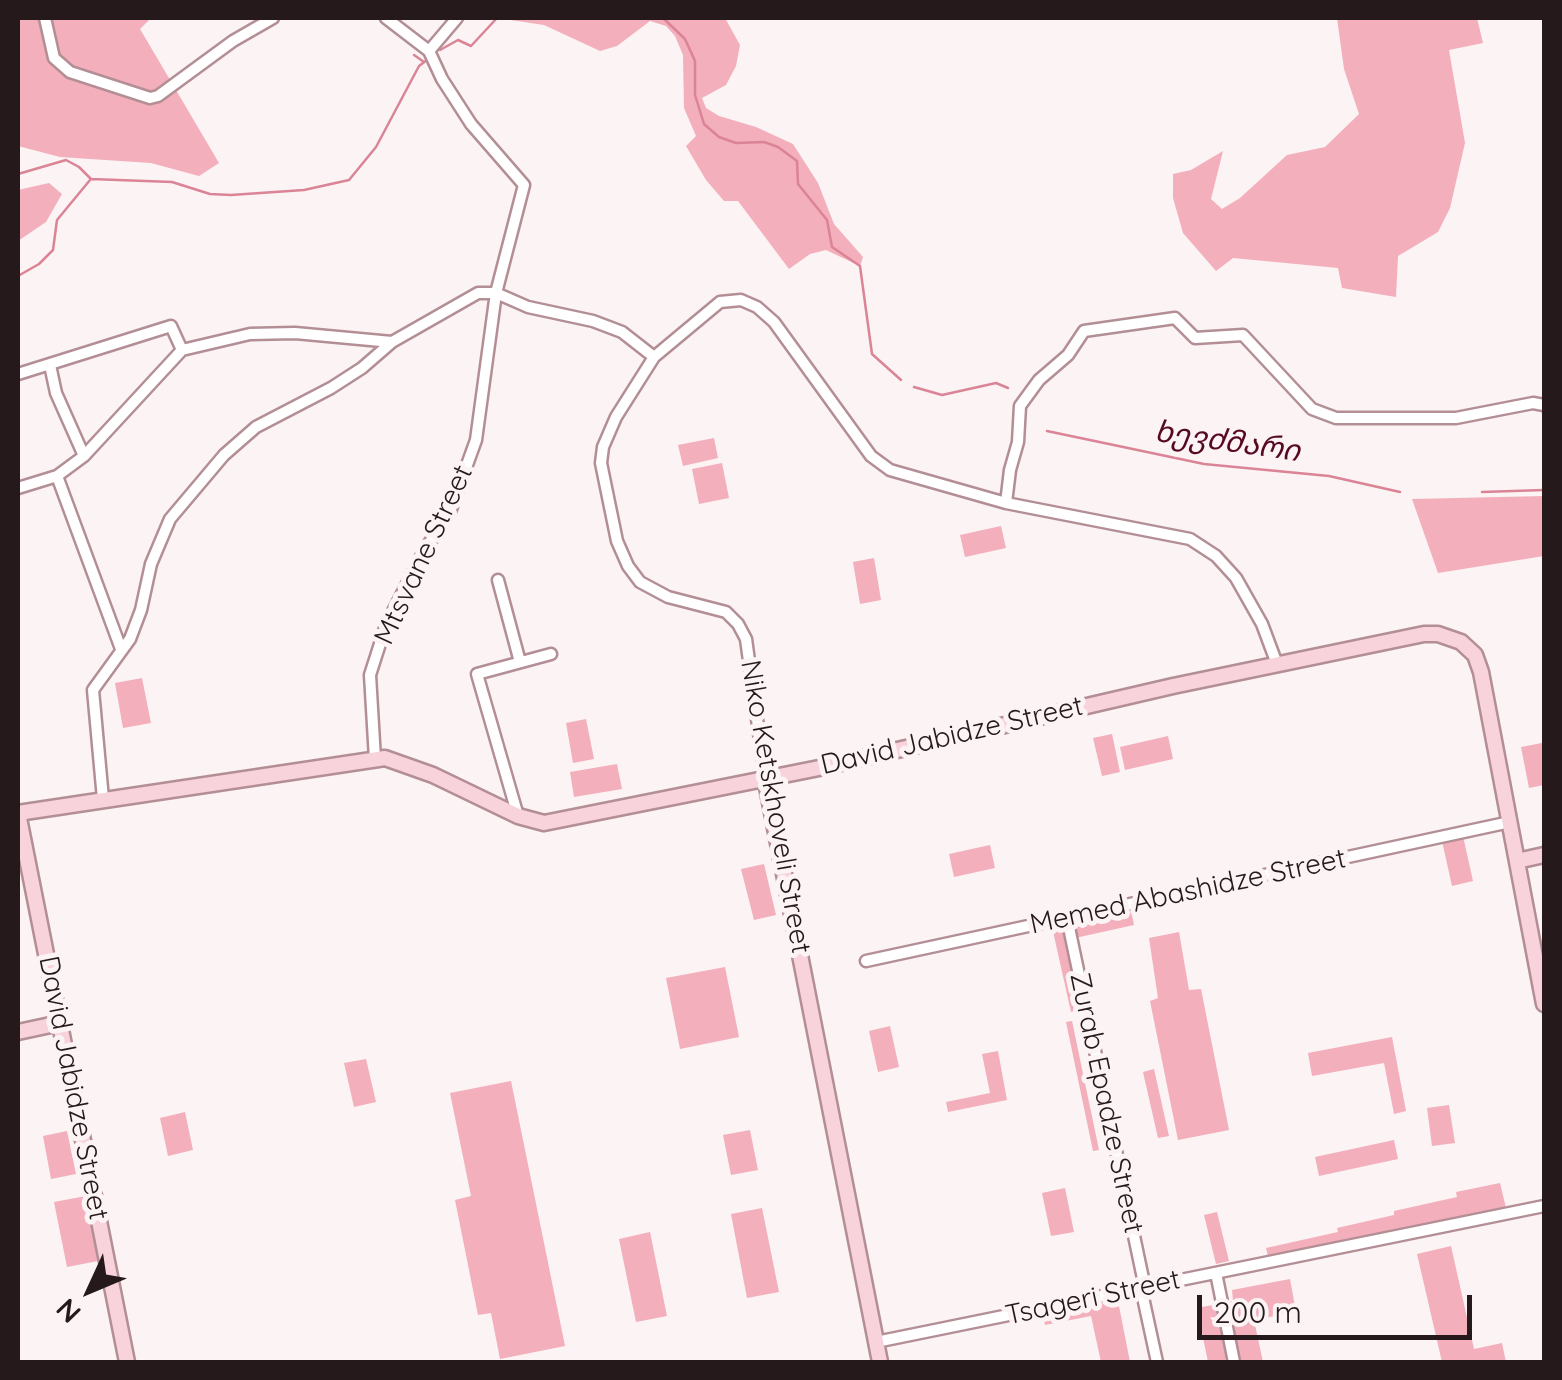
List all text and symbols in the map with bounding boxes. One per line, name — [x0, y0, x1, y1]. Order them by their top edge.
water label: ხევძმარი — [1152, 414, 1302, 470]
street label: Mtsvane Street — [368, 460, 480, 650]
street label: Niko Ketskhoveli Street — [733, 658, 817, 956]
street label: David Jabidze Street — [818, 689, 1086, 783]
street label: Memed Abashidze Street — [1027, 842, 1349, 942]
street label: David Jabidze Street — [31, 953, 115, 1223]
street label: Zurab Epadze Street — [1062, 970, 1150, 1236]
north arrow — [40, 1240, 140, 1340]
street label: Tsageri Street — [1003, 1263, 1183, 1333]
scale bar — [1202, 1275, 1477, 1337]
text: N — [48, 1292, 88, 1331]
text: 200 m — [1214, 1293, 1302, 1331]

